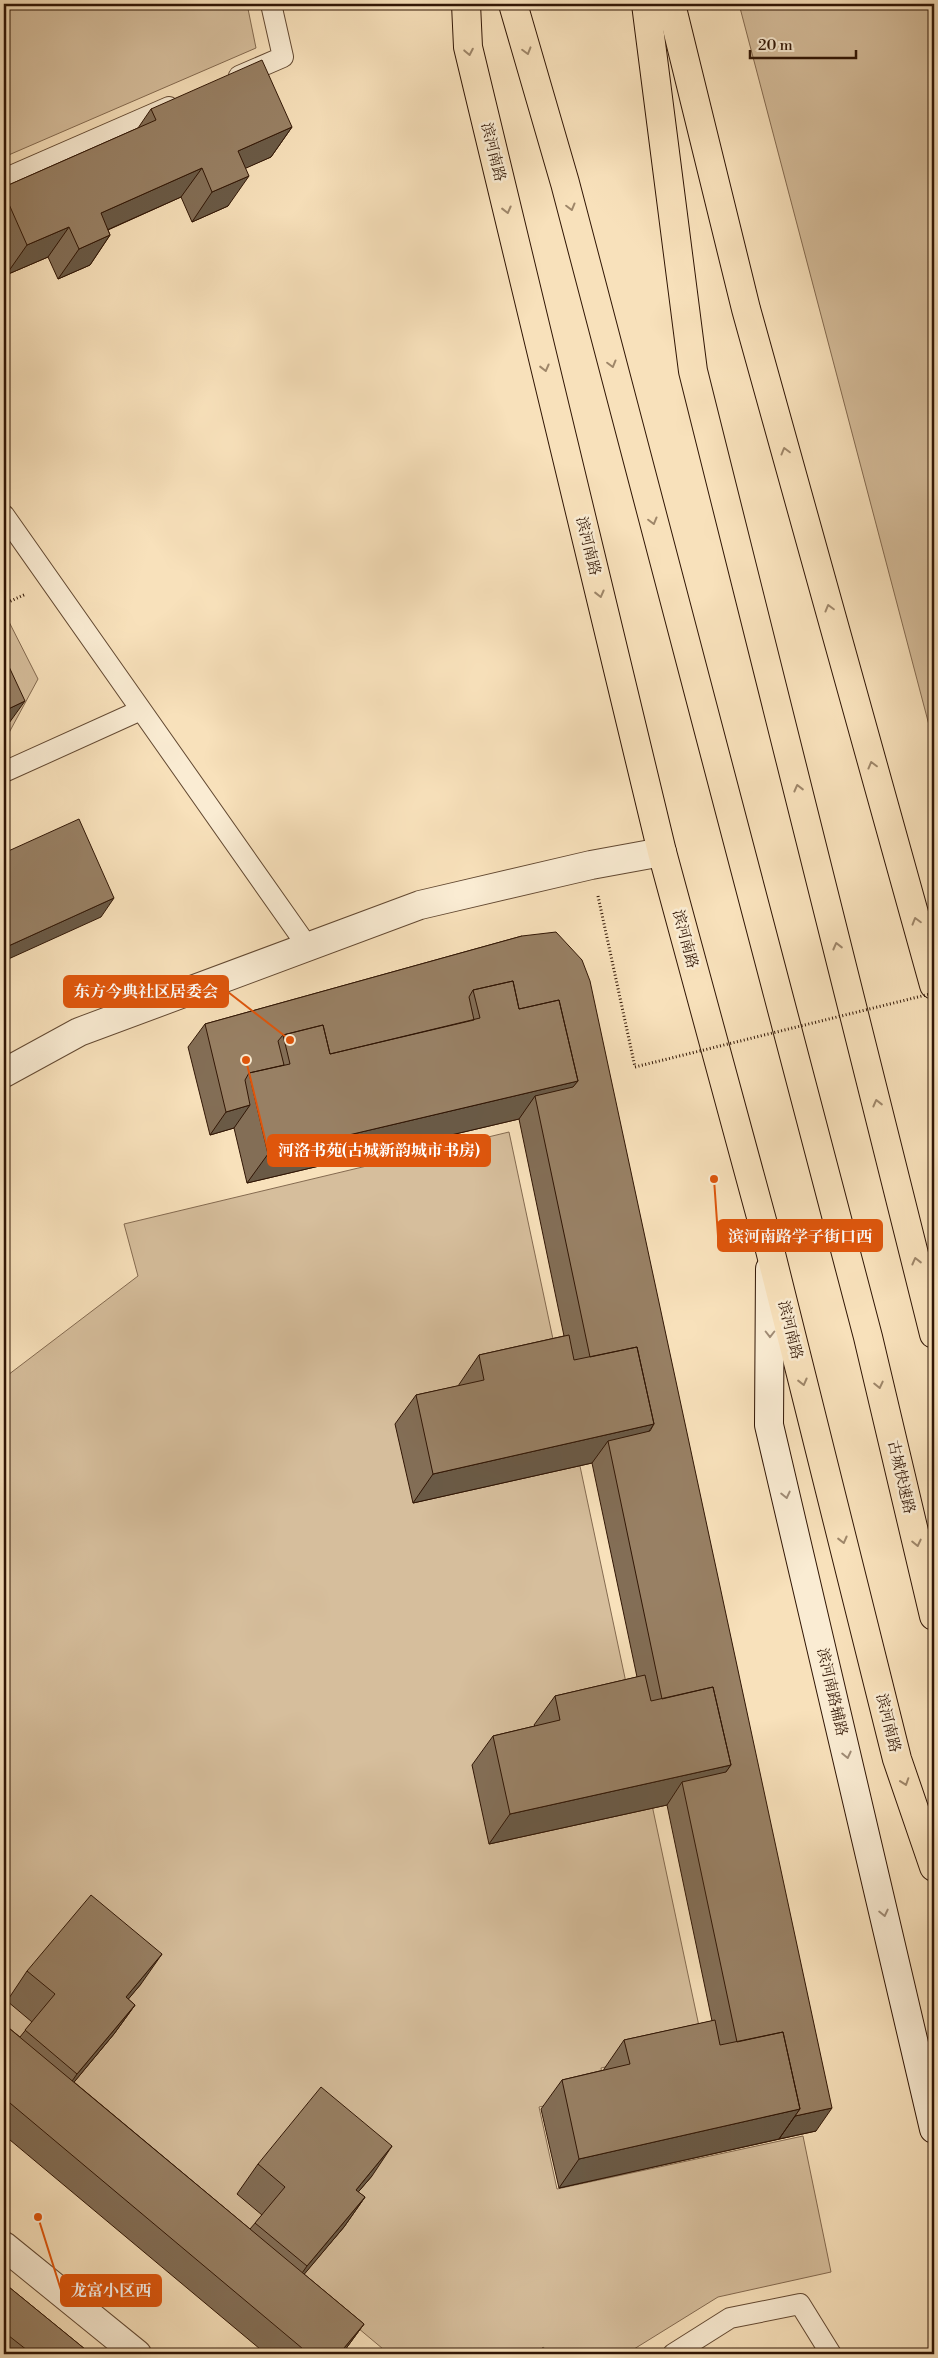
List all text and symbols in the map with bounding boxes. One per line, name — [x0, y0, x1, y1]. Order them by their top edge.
scale bar — [750, 28, 857, 60]
text: 20 m — [758, 36, 793, 55]
one-way arrow — [521, 46, 531, 54]
one-way arrow — [464, 48, 474, 57]
street label: 滨河南路 — [477, 121, 509, 183]
one-way arrow — [565, 203, 576, 212]
one-way arrow — [501, 206, 512, 215]
one-way arrow — [606, 360, 617, 369]
one-way arrow — [539, 364, 550, 373]
one-way arrow — [780, 447, 791, 456]
street label: 滨河南路 — [572, 515, 604, 577]
one-way arrow — [648, 517, 658, 525]
one-way arrow — [594, 590, 605, 599]
one-way arrow — [824, 605, 834, 613]
one-way arrow — [867, 760, 878, 769]
one-way arrow — [793, 785, 803, 793]
street label: 滨河南路 — [668, 908, 702, 970]
one-way arrow — [911, 918, 921, 926]
one-way arrow — [832, 941, 843, 950]
callout: 东方今典社区居委会 — [64, 976, 228, 1007]
text: 东方今典社区居委会 — [74, 982, 218, 1002]
one-way arrow — [872, 1100, 882, 1108]
callout: 河洛书苑(古城新韵城市书房) — [268, 1135, 490, 1166]
text: 河洛书苑(古城新韵城市书房) — [278, 1141, 480, 1161]
callout: 滨河南路学子街口西 — [718, 1220, 882, 1251]
text: 滨河南路学子街口西 — [728, 1227, 873, 1247]
one-way arrow — [911, 1257, 922, 1266]
street label: 滨河南路 — [774, 1299, 806, 1361]
one-way arrow — [765, 1330, 775, 1338]
one-way arrow — [797, 1378, 808, 1387]
one-way arrow — [873, 1380, 884, 1389]
street label: 古城快速路 — [883, 1438, 919, 1516]
one-way arrow — [780, 1490, 791, 1499]
one-way arrow — [837, 1536, 847, 1544]
one-way arrow — [911, 1538, 922, 1547]
street label: 滨河南路辅路 — [813, 1646, 851, 1738]
street label: 滨河南路 — [872, 1692, 904, 1754]
one-way arrow — [841, 1751, 852, 1759]
one-way arrow — [899, 1777, 909, 1786]
one-way arrow — [878, 1909, 889, 1918]
callout: 龙富小区西 — [61, 2275, 161, 2306]
text: 龙富小区西 — [71, 2281, 152, 2301]

